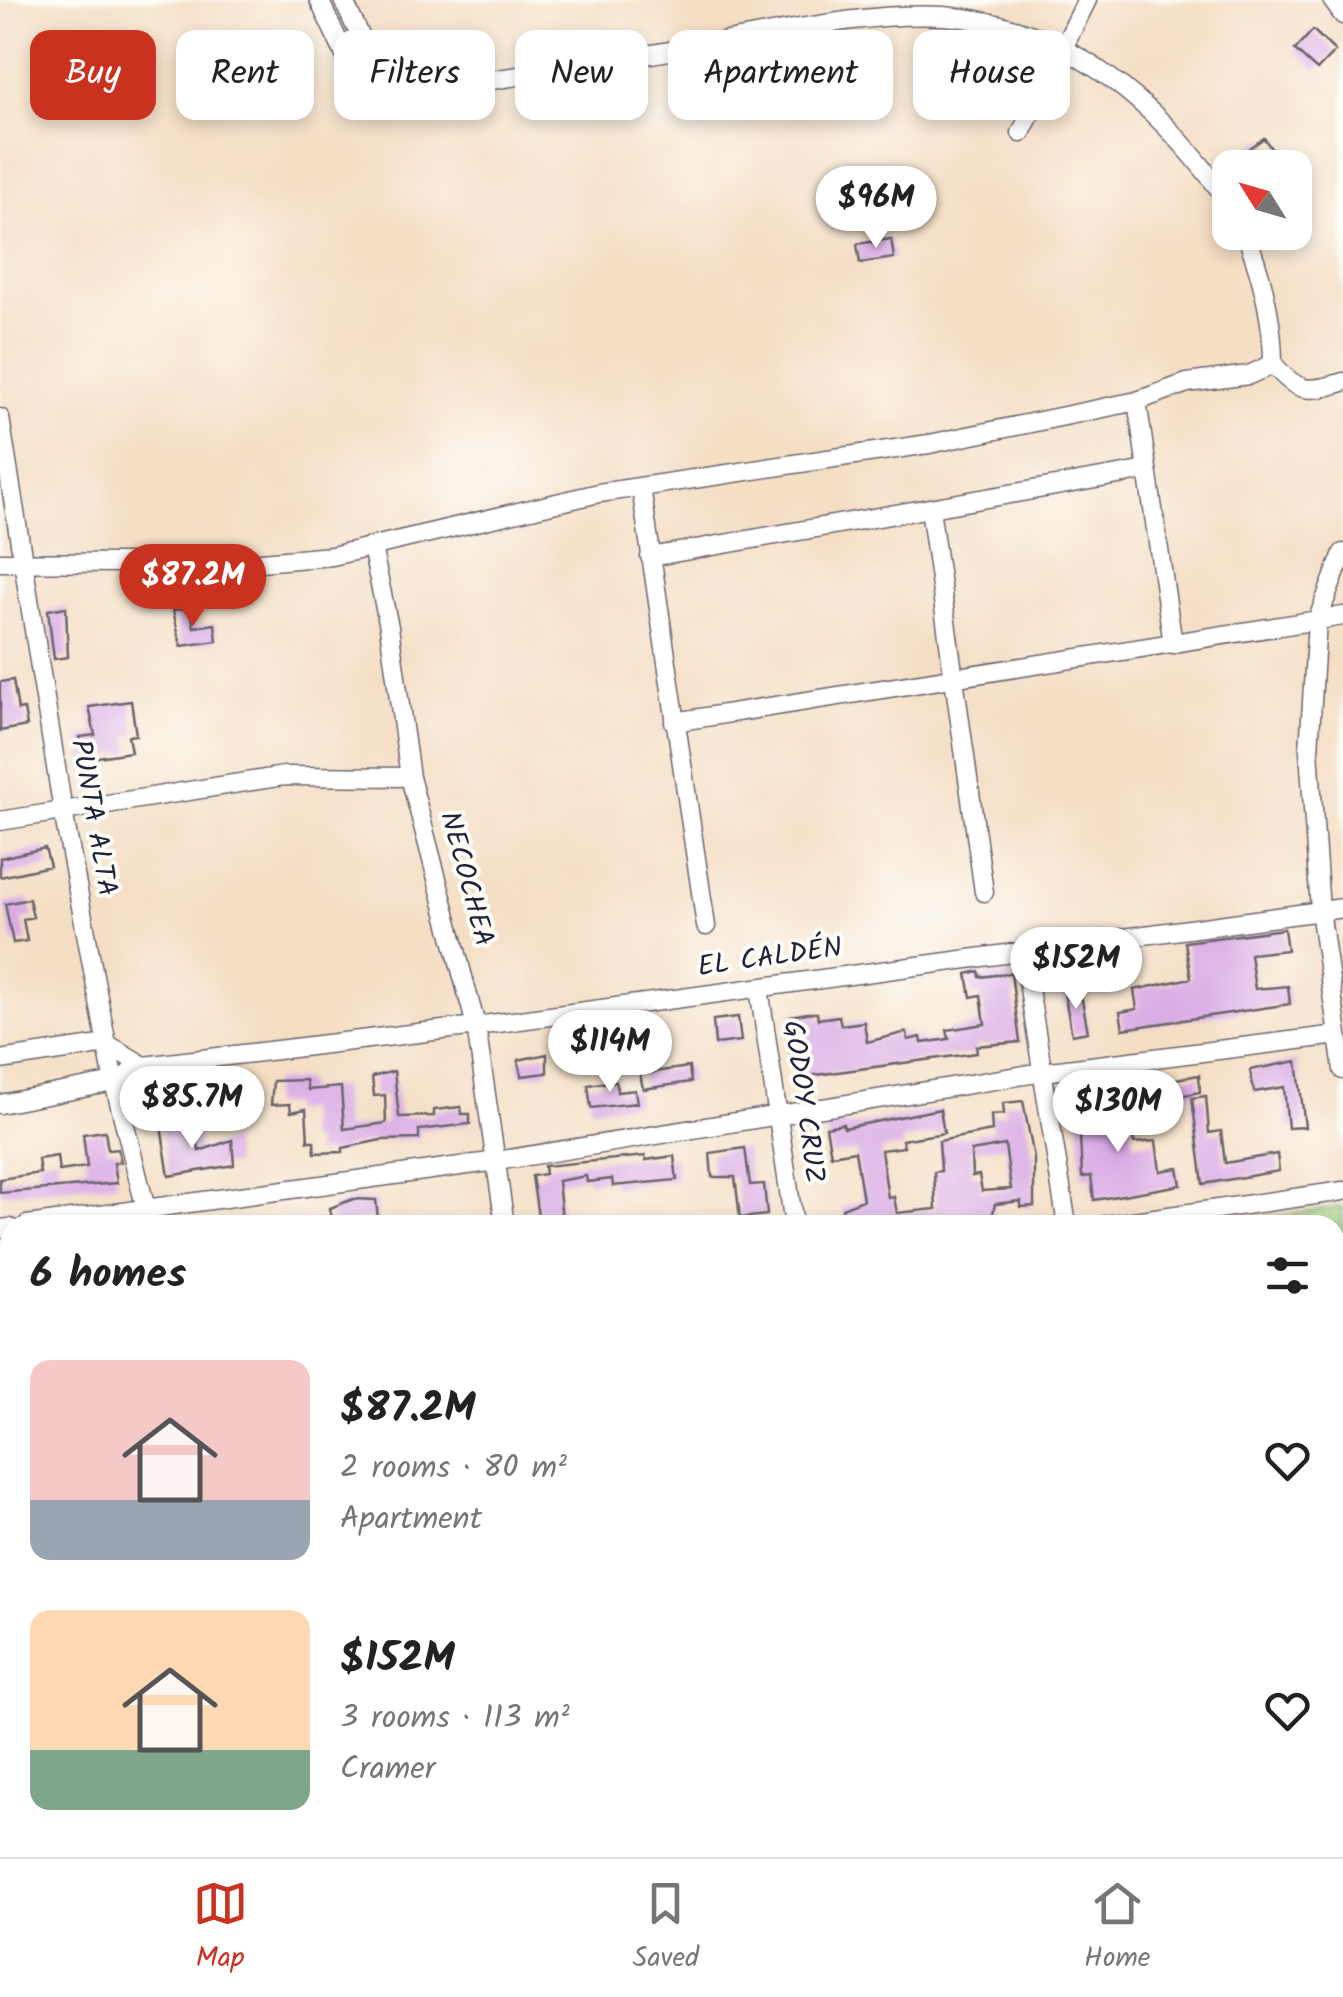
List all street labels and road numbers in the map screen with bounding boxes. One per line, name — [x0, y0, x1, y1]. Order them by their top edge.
street label: PUNTA ALTA — [57, 736, 129, 900]
street label: NECOCHEA — [426, 806, 506, 952]
street label: EL CALDÉN — [695, 926, 845, 990]
street label: GODOY CRUZ — [769, 1018, 837, 1186]

